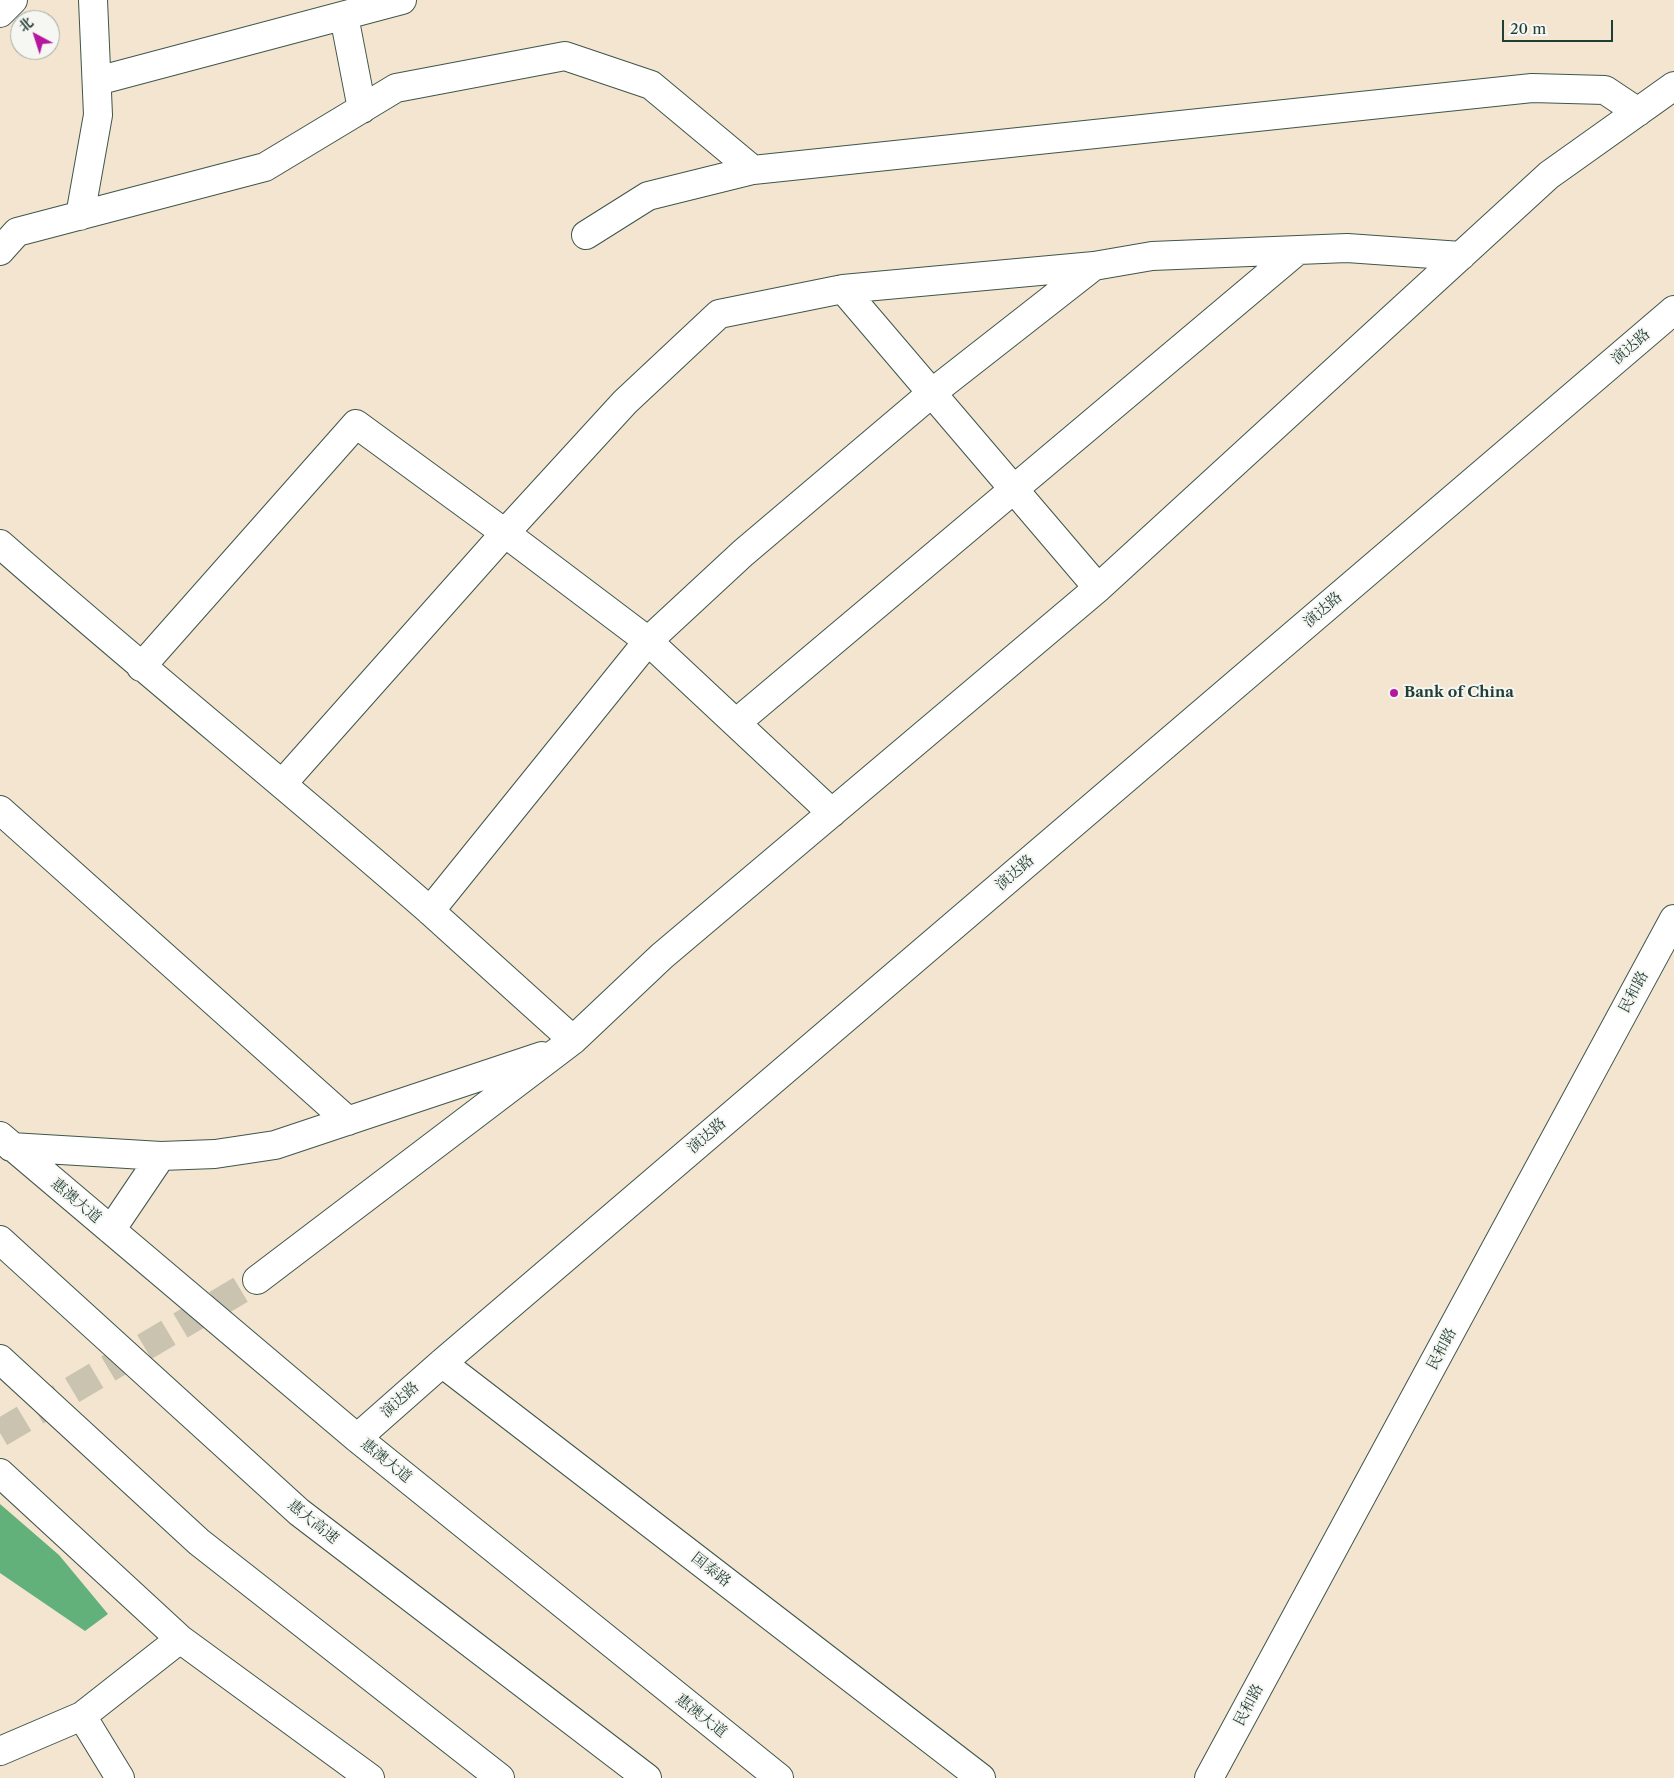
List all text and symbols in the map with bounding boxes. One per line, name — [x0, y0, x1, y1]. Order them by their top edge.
north arrow — [10, 10, 60, 60]
scale bar — [1504, 10, 1615, 42]
text: 北 — [15, 13, 37, 36]
text: 20 m — [1510, 19, 1546, 38]
street label: 演达路 — [1608, 325, 1654, 369]
street label: 演达路 — [1300, 588, 1346, 632]
place label: Bank of China — [1404, 684, 1514, 702]
marker: Bank of China — [1388, 687, 1400, 699]
street label: 演达路 — [992, 851, 1038, 895]
street label: 民和路 — [1615, 968, 1653, 1016]
street label: 演达路 — [684, 1114, 730, 1158]
street label: 惠澳大道 — [47, 1175, 105, 1227]
street label: 民和路 — [1423, 1325, 1461, 1373]
street label: 演达路 — [377, 1378, 423, 1422]
street label: 惠澳大道 — [357, 1435, 415, 1487]
street label: 惠大高速 — [284, 1496, 342, 1548]
street label: 国泰路 — [688, 1549, 734, 1591]
street label: 民和路 — [1230, 1681, 1268, 1729]
street label: 惠澳大道 — [672, 1690, 730, 1742]

